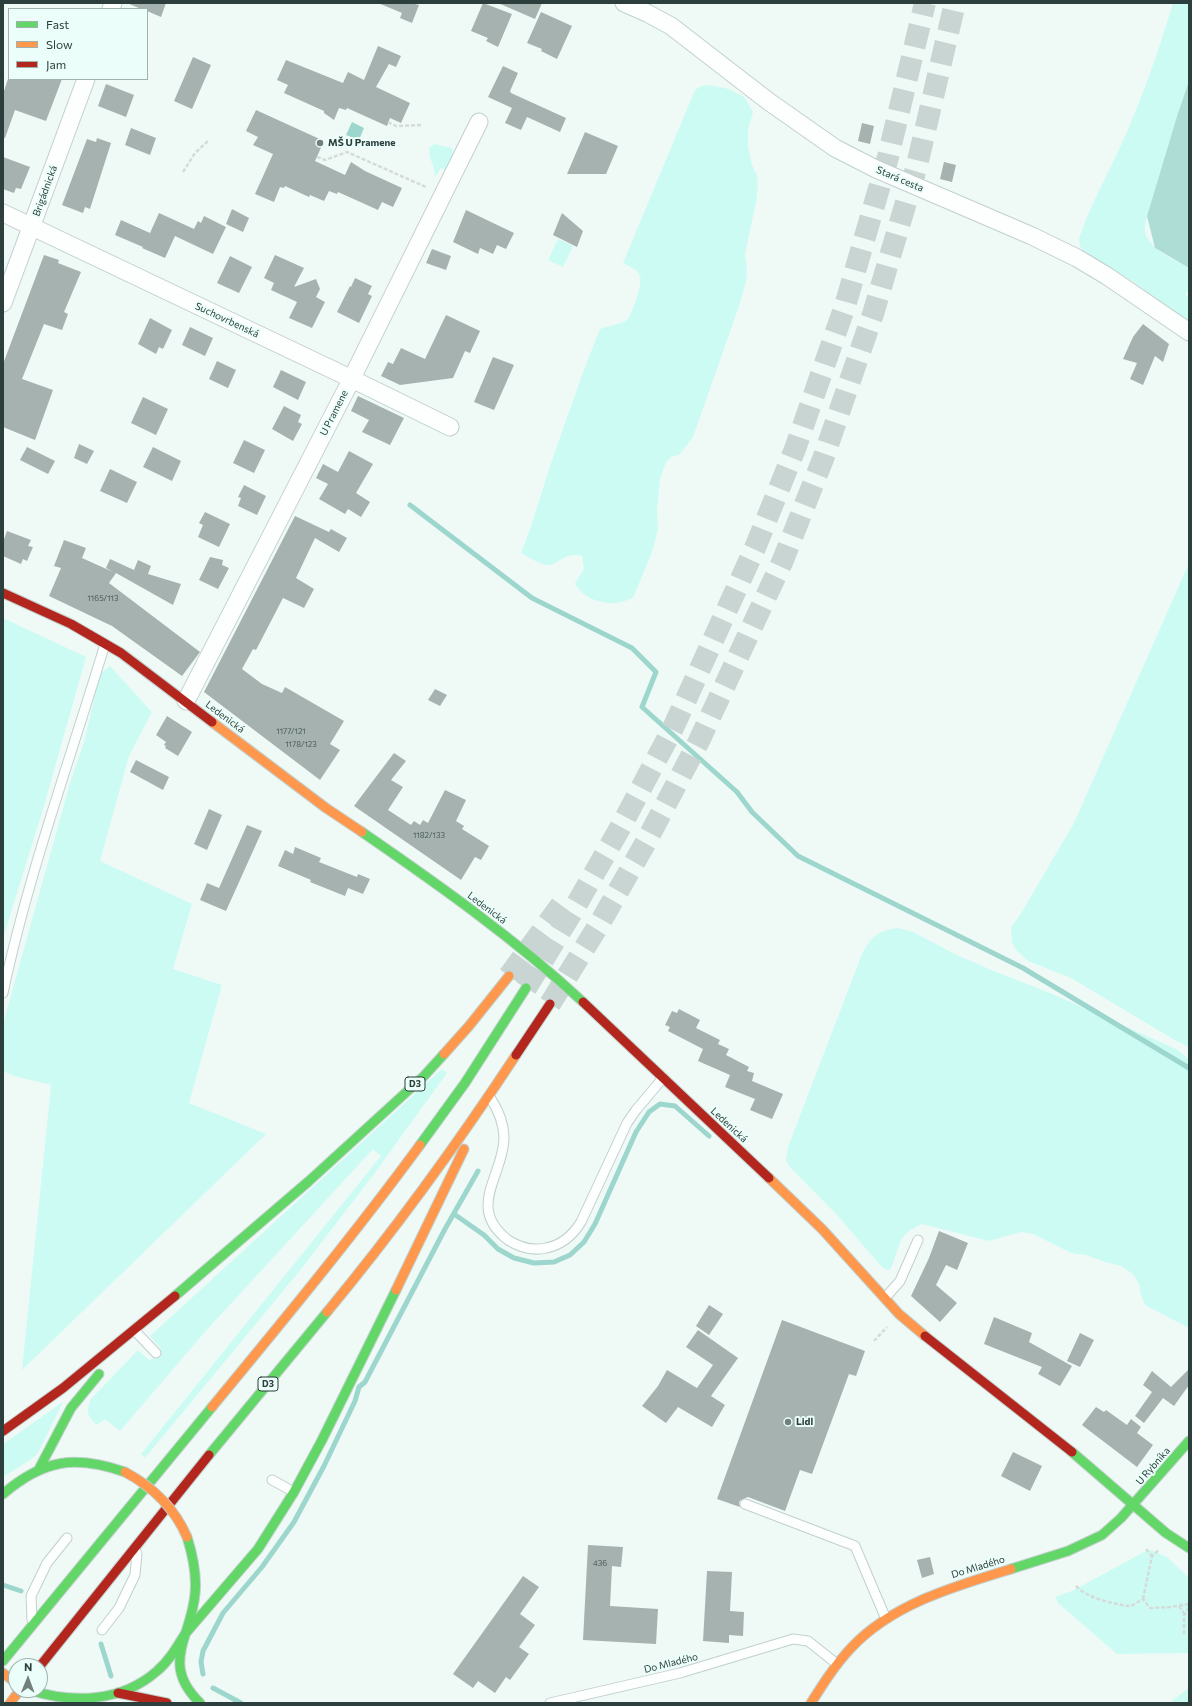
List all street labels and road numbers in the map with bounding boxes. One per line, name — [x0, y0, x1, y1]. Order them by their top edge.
street label: Brigádnická — [30, 164, 60, 218]
street label: Stará cesta — [875, 164, 925, 194]
street label: Suchovrbenská — [193, 300, 261, 340]
street label: U Pramene — [317, 388, 351, 438]
street label: Ledenická — [203, 698, 247, 736]
street label: Ledenická — [465, 889, 509, 927]
road number: D3 — [405, 1077, 425, 1091]
street label: Ledenická — [708, 1105, 750, 1145]
road number: D3 — [258, 1377, 278, 1391]
street label: U Rybníka — [1133, 1445, 1173, 1487]
street label: Do Mladého — [950, 1553, 1006, 1581]
street label: Do Mladého — [643, 1650, 699, 1676]

